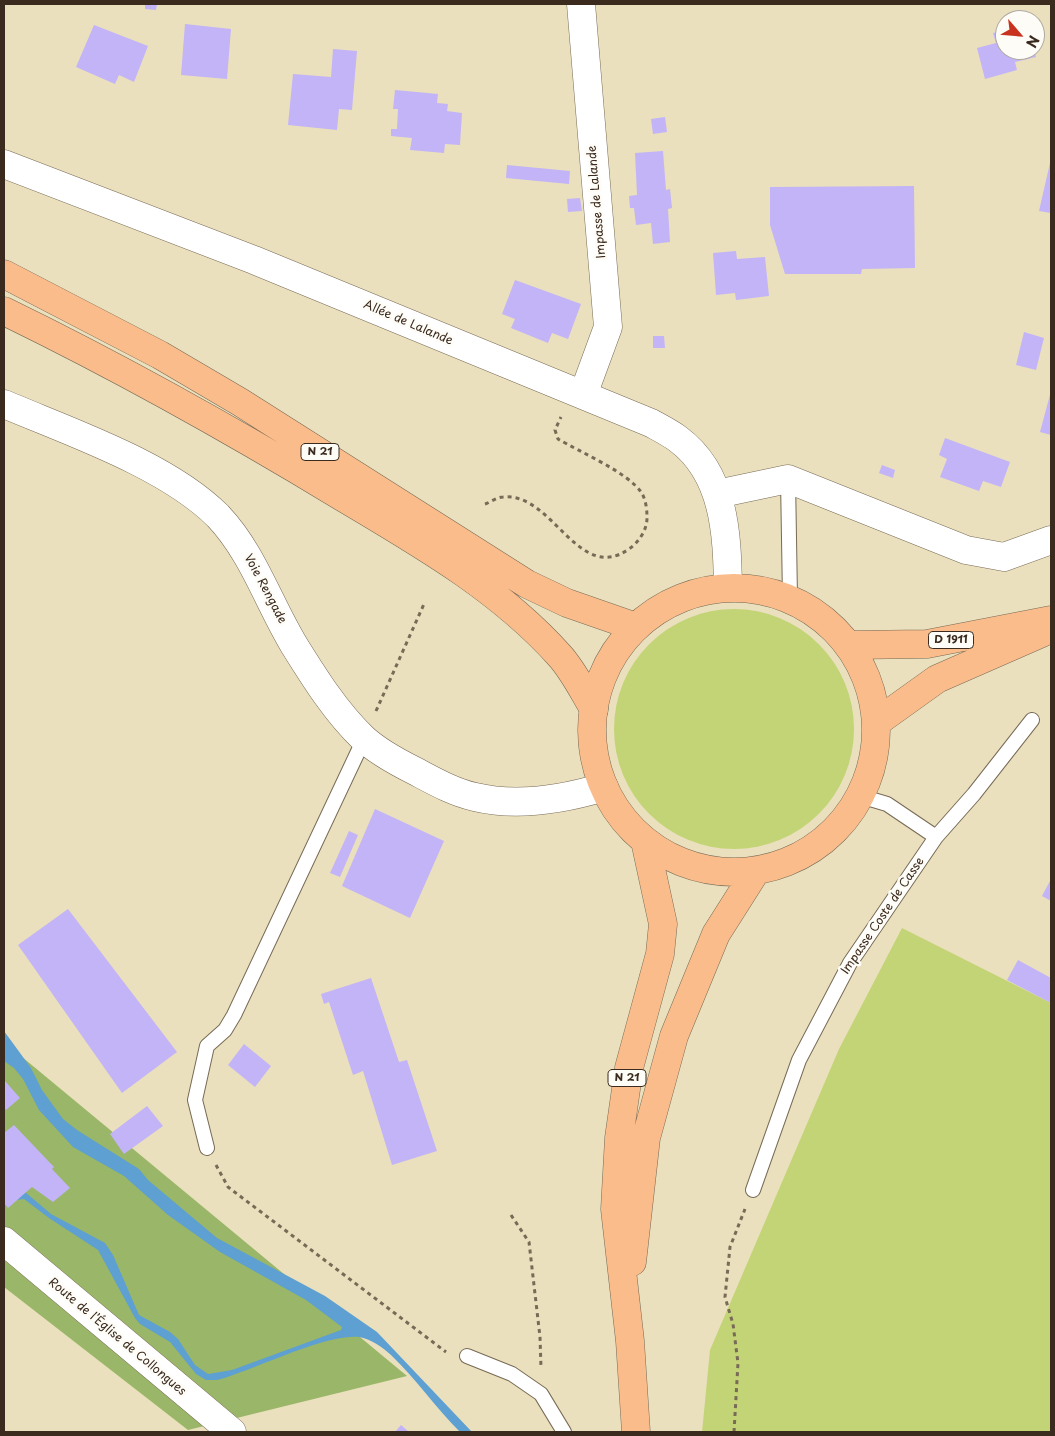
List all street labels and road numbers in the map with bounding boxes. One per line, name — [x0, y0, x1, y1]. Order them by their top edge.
street label: Impasse de Lalande — [585, 145, 609, 259]
street label: Allée de Lalande — [361, 298, 455, 348]
road number: N 21 — [301, 444, 339, 461]
street label: Voie Rengade — [241, 552, 289, 626]
road number: D 1911 — [928, 632, 974, 648]
street label: Impasse Coste de Casse — [838, 855, 928, 977]
road number: N 21 — [608, 1070, 646, 1086]
street label: Route de l’Église de Collongues — [45, 1275, 189, 1399]

